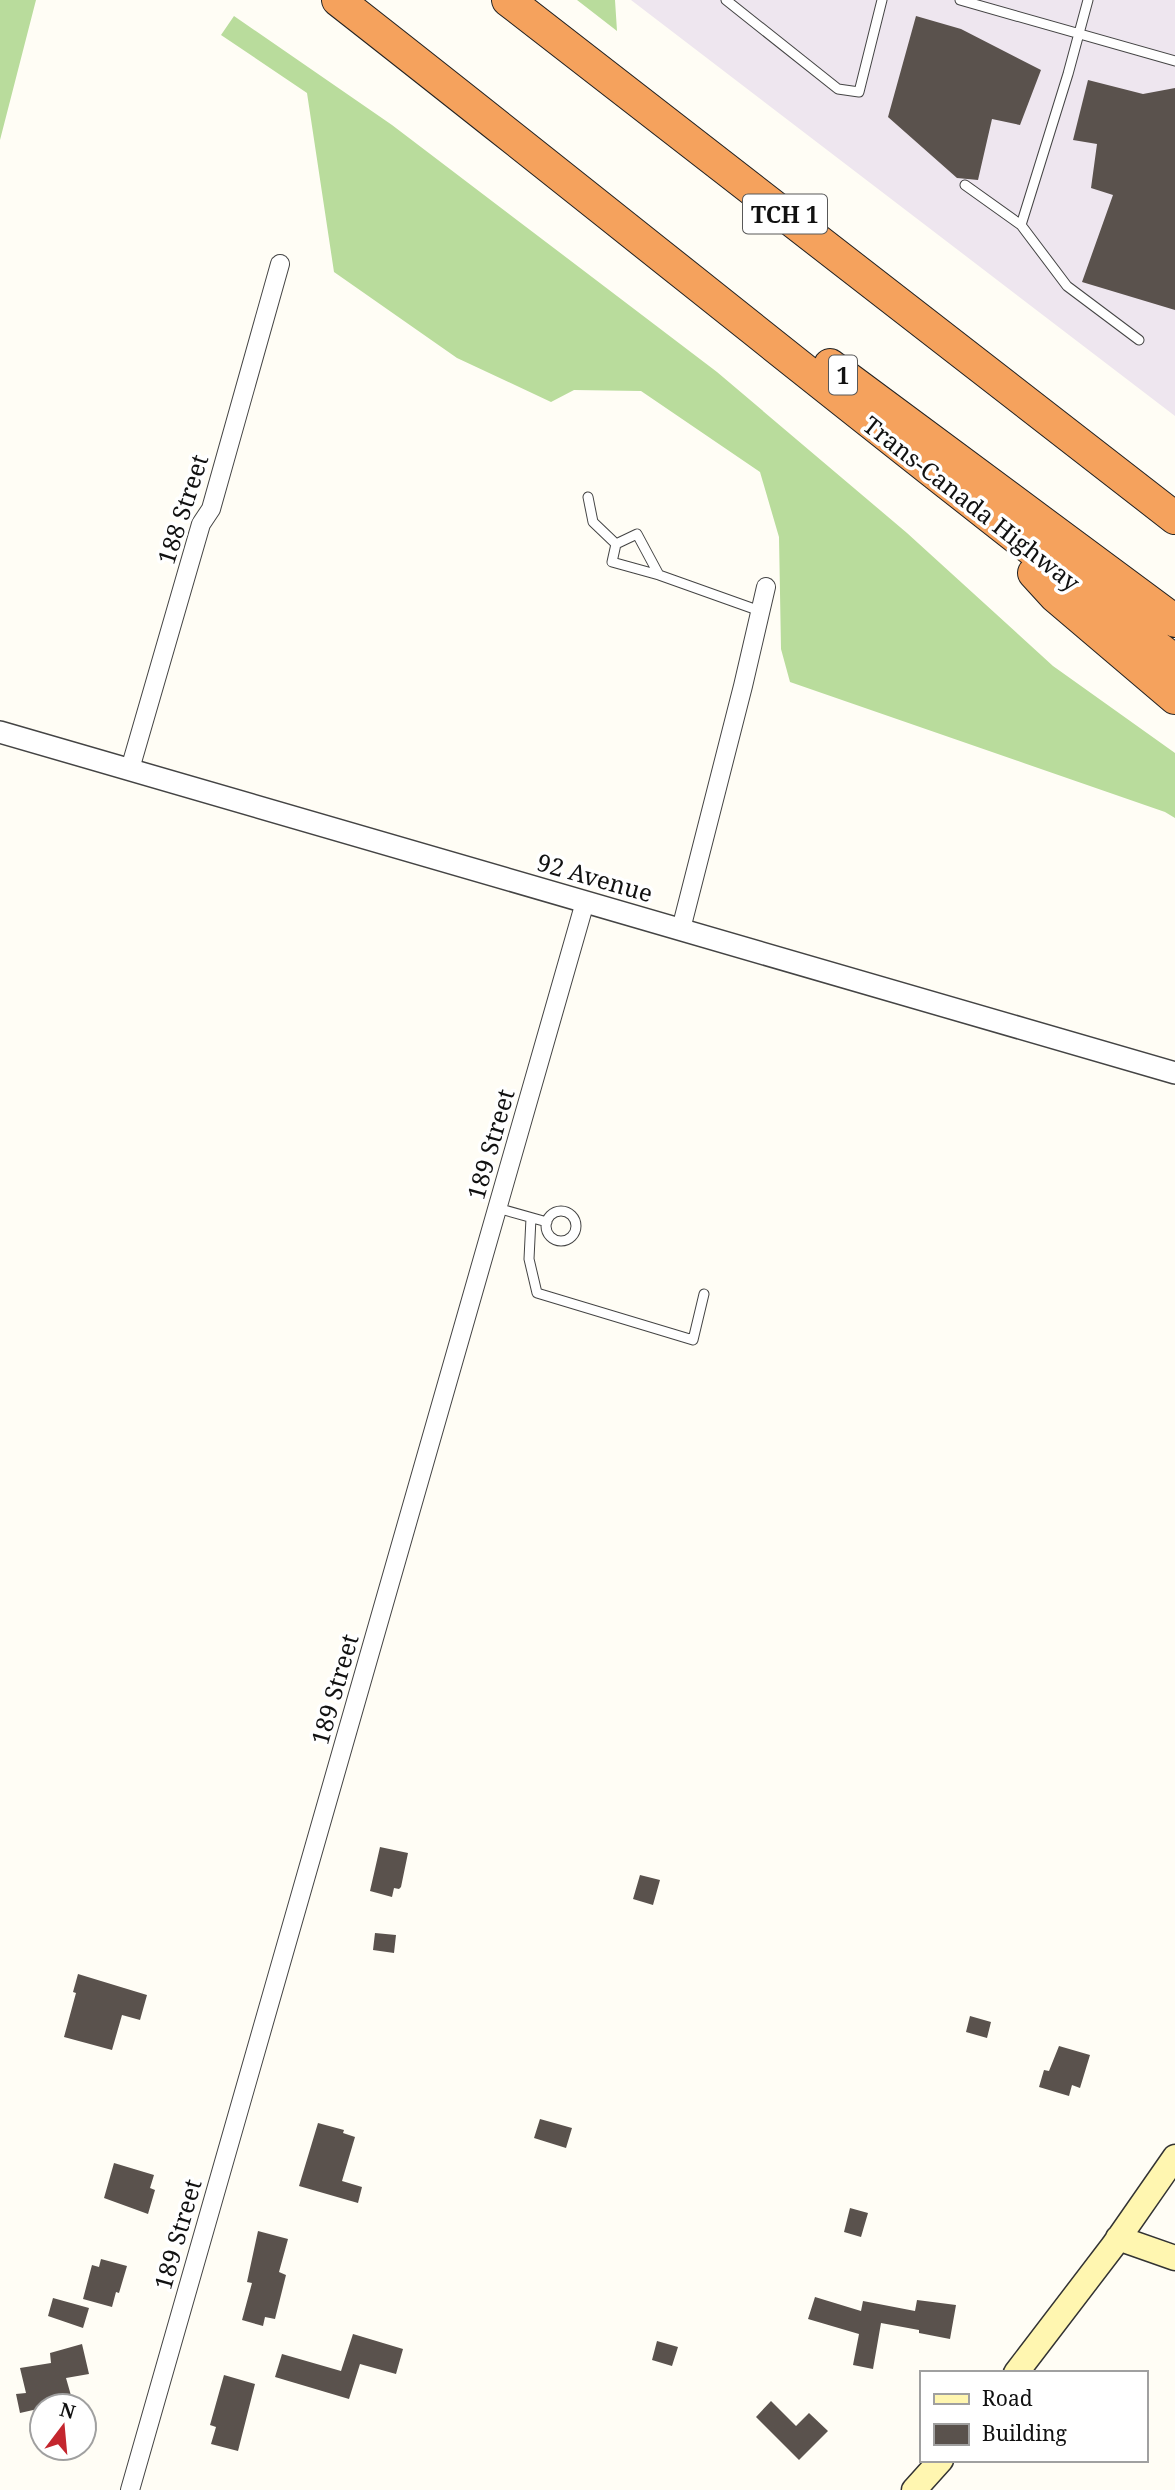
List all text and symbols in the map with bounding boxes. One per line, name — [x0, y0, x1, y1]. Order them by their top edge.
road number: TCH 1 — [743, 195, 827, 234]
road number: 1 — [829, 356, 857, 394]
street label: Trans-Canada Highway — [857, 408, 1088, 598]
street label: 188 Street — [149, 450, 215, 568]
street label: 92 Avenue — [533, 845, 657, 909]
street label: 189 Street — [459, 1085, 521, 1203]
street label: 189 Street — [303, 1630, 365, 1748]
street label: 189 Street — [146, 2175, 208, 2293]
legend — [920, 2371, 1147, 2462]
text: Road — [982, 2384, 1033, 2412]
north arrow — [28, 2392, 98, 2462]
text: N — [57, 2396, 78, 2425]
text: Building — [982, 2419, 1067, 2447]

